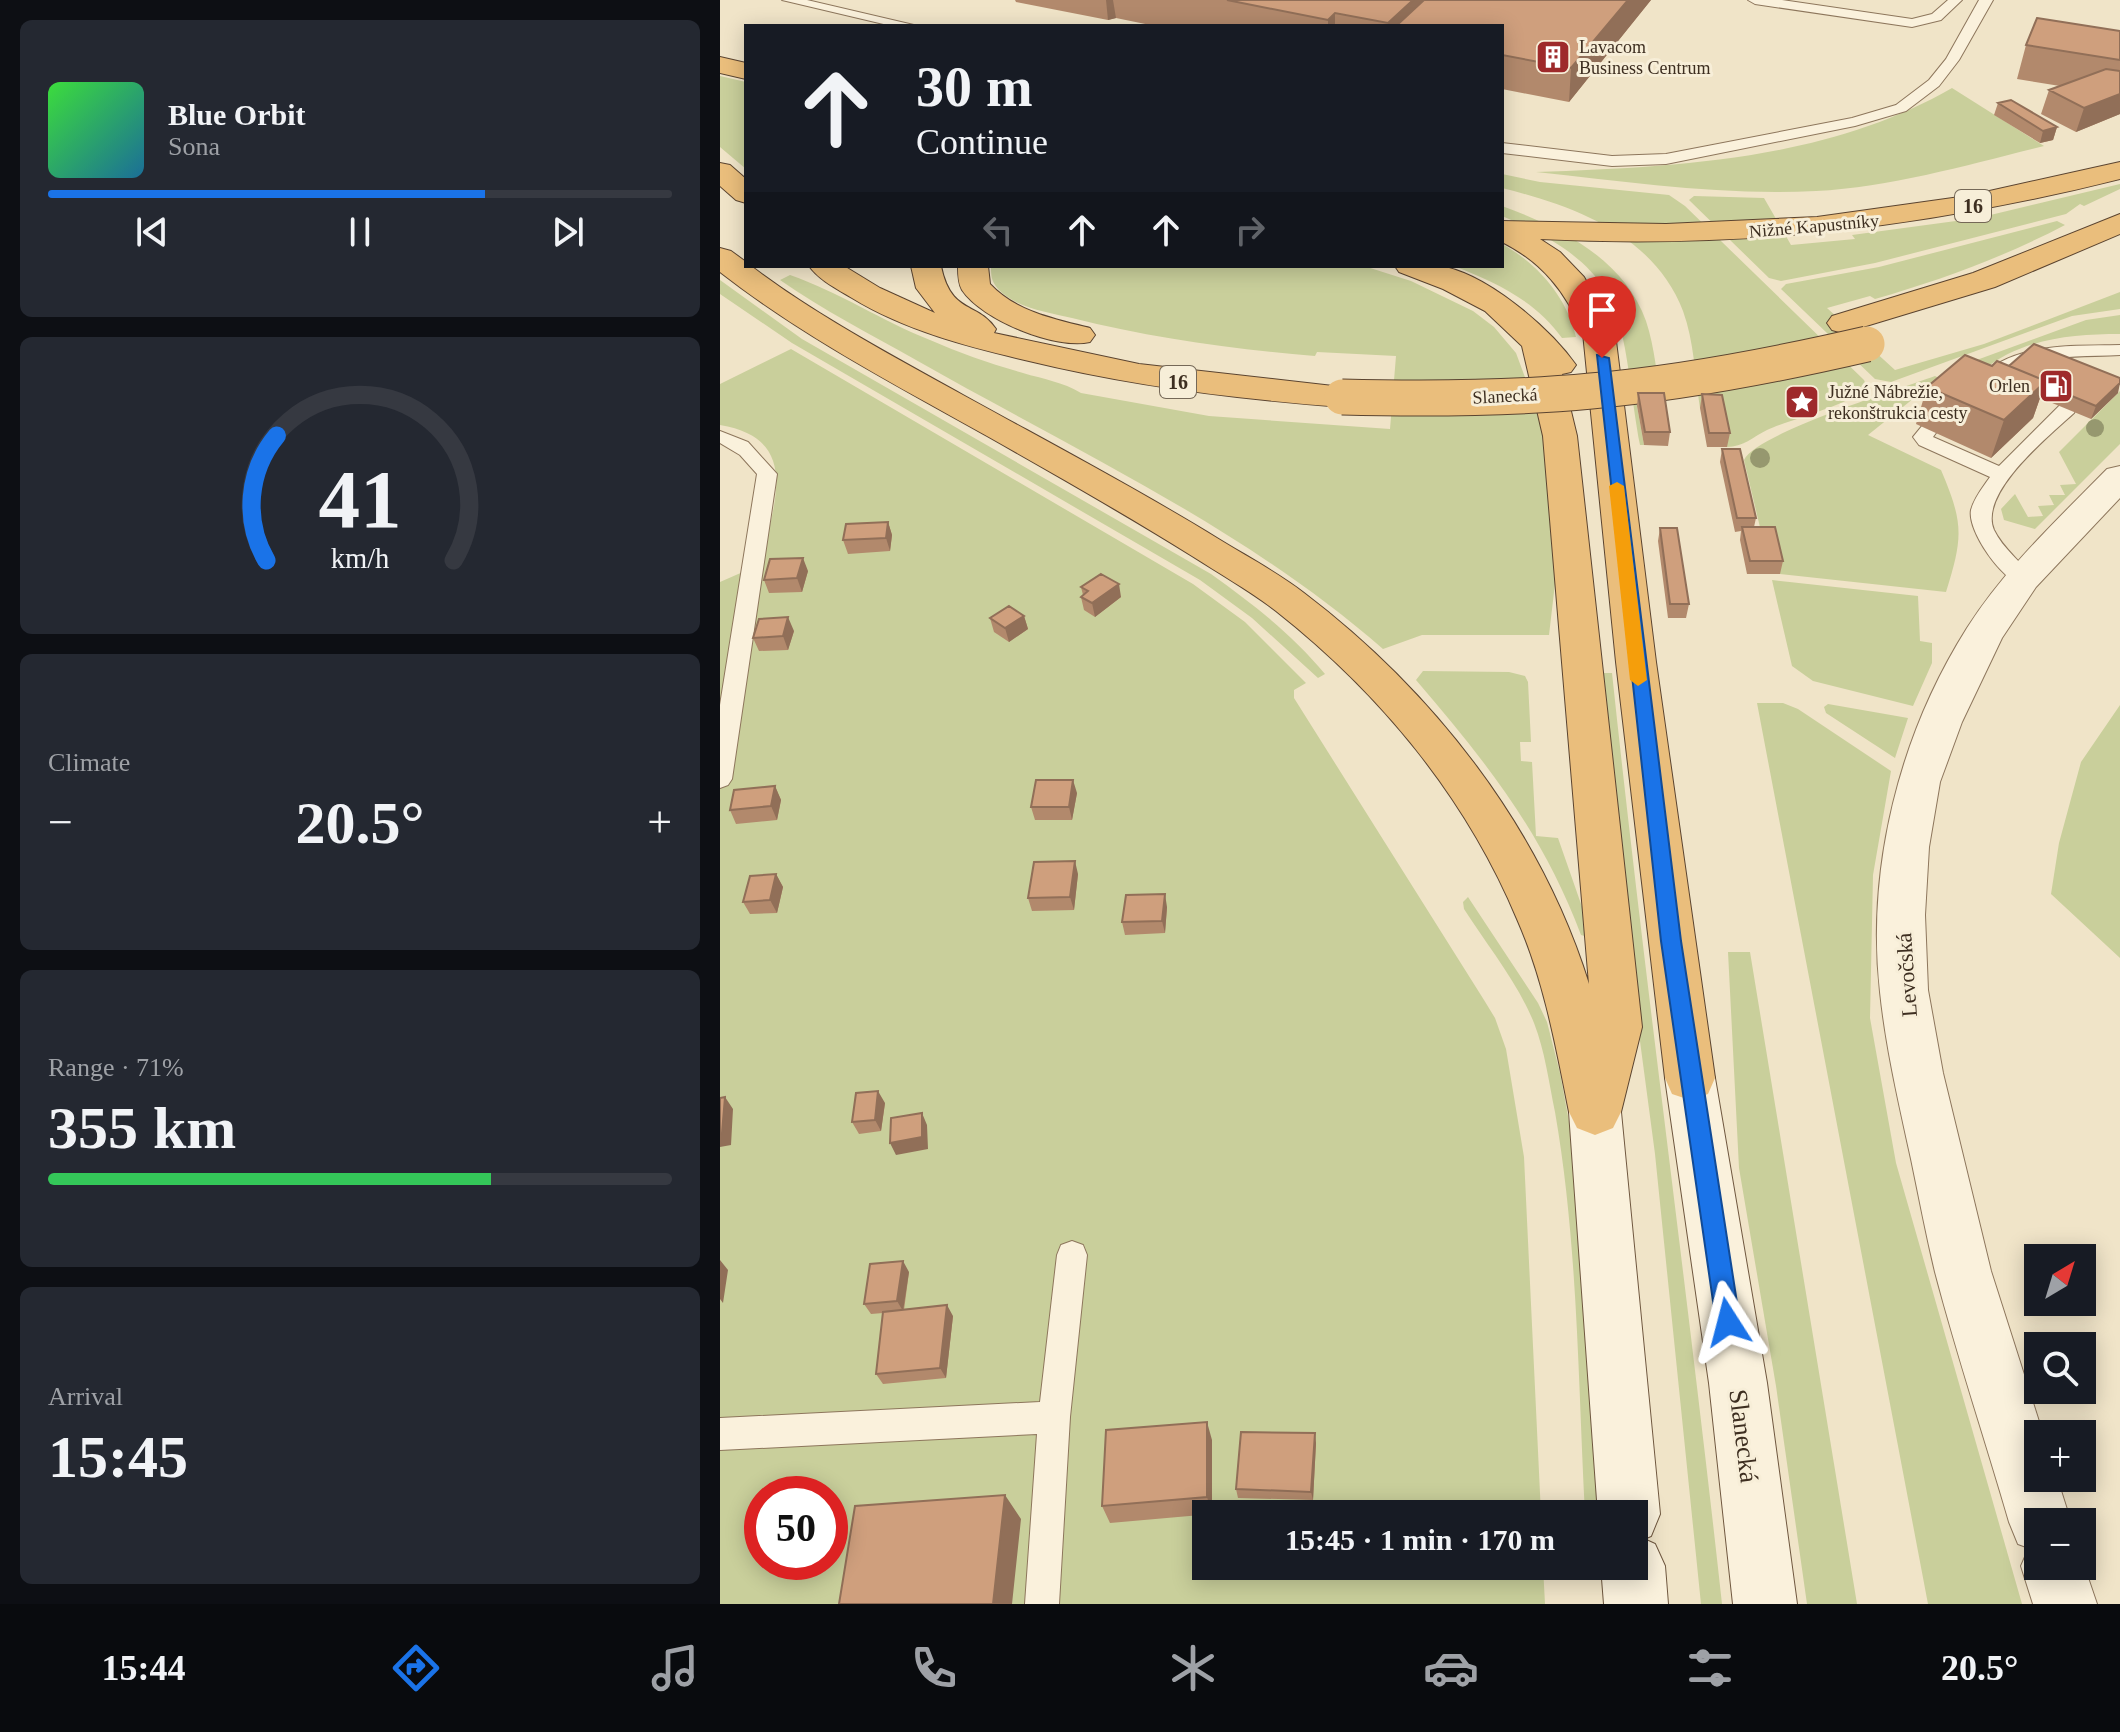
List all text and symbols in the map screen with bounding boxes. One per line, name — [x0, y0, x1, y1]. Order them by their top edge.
place label: Lavacom Business Centrum — [1579, 37, 1711, 78]
building icon: Lavacom Business Centrum — [1534, 38, 1572, 76]
icon: ahead — [784, 56, 888, 160]
text: 30 m — [916, 56, 1033, 118]
text: Blue Orbit — [168, 98, 306, 131]
text: Continue — [916, 122, 1048, 162]
text: Sona — [168, 132, 220, 161]
road number: 16 — [1955, 190, 1991, 222]
icon: left — [976, 208, 1020, 252]
icon: ahead — [1060, 208, 1104, 252]
icon: ahead — [1144, 208, 1188, 252]
icon: right — [1228, 208, 1272, 252]
icon: previous — [130, 210, 174, 254]
icon: pause — [338, 210, 382, 254]
icon: next — [546, 210, 590, 254]
street label: Nižné Kapustníky — [1748, 210, 1880, 242]
pin — [1568, 276, 1636, 358]
icon: arrive — [1580, 288, 1624, 332]
road number: 16 — [1160, 366, 1196, 398]
fuel station icon: Orlen — [2037, 367, 2075, 405]
place label: Orlen — [1989, 376, 2030, 396]
place label: Južné Nábrežie, rekonštrukcia cesty — [1828, 382, 1967, 423]
place icon: Južné Nábrežie, rekonštrukcia cesty — [1783, 383, 1821, 421]
street label: Slanecká — [1472, 384, 1538, 408]
text: 41 — [318, 453, 402, 545]
text: km/h — [331, 543, 389, 574]
text: Climate — [48, 748, 130, 777]
text: 20.5° — [296, 790, 425, 856]
text: − — [48, 798, 73, 847]
text: + — [647, 798, 672, 847]
street label: Levočská — [1891, 932, 1922, 1018]
text: Range · 71% — [48, 1053, 184, 1082]
text: 355 km — [48, 1095, 236, 1161]
north arrow — [2024, 1244, 2096, 1316]
map controls — [2024, 1244, 2096, 1580]
position arrow — [1686, 1280, 1770, 1364]
button: search — [2024, 1332, 2096, 1404]
text: Arrival — [48, 1382, 123, 1411]
street label: Slanecká — [1723, 1388, 1764, 1485]
button: + — [2024, 1420, 2096, 1492]
text: 15:45 — [48, 1424, 188, 1490]
speed limit sign: 50 — [744, 1476, 848, 1580]
button: − — [2024, 1508, 2096, 1580]
text: 15:45 · 1 min · 170 m — [1285, 1523, 1555, 1556]
icon: directions — [388, 1640, 444, 1696]
icon: music — [647, 1640, 703, 1696]
icon: phone — [906, 1640, 962, 1696]
icon: climate — [1165, 1640, 1221, 1696]
icon: car — [1423, 1640, 1479, 1696]
icon: filters — [1682, 1640, 1738, 1696]
text: 15:44 — [101, 1648, 185, 1688]
text: 20.5° — [1941, 1648, 2019, 1688]

